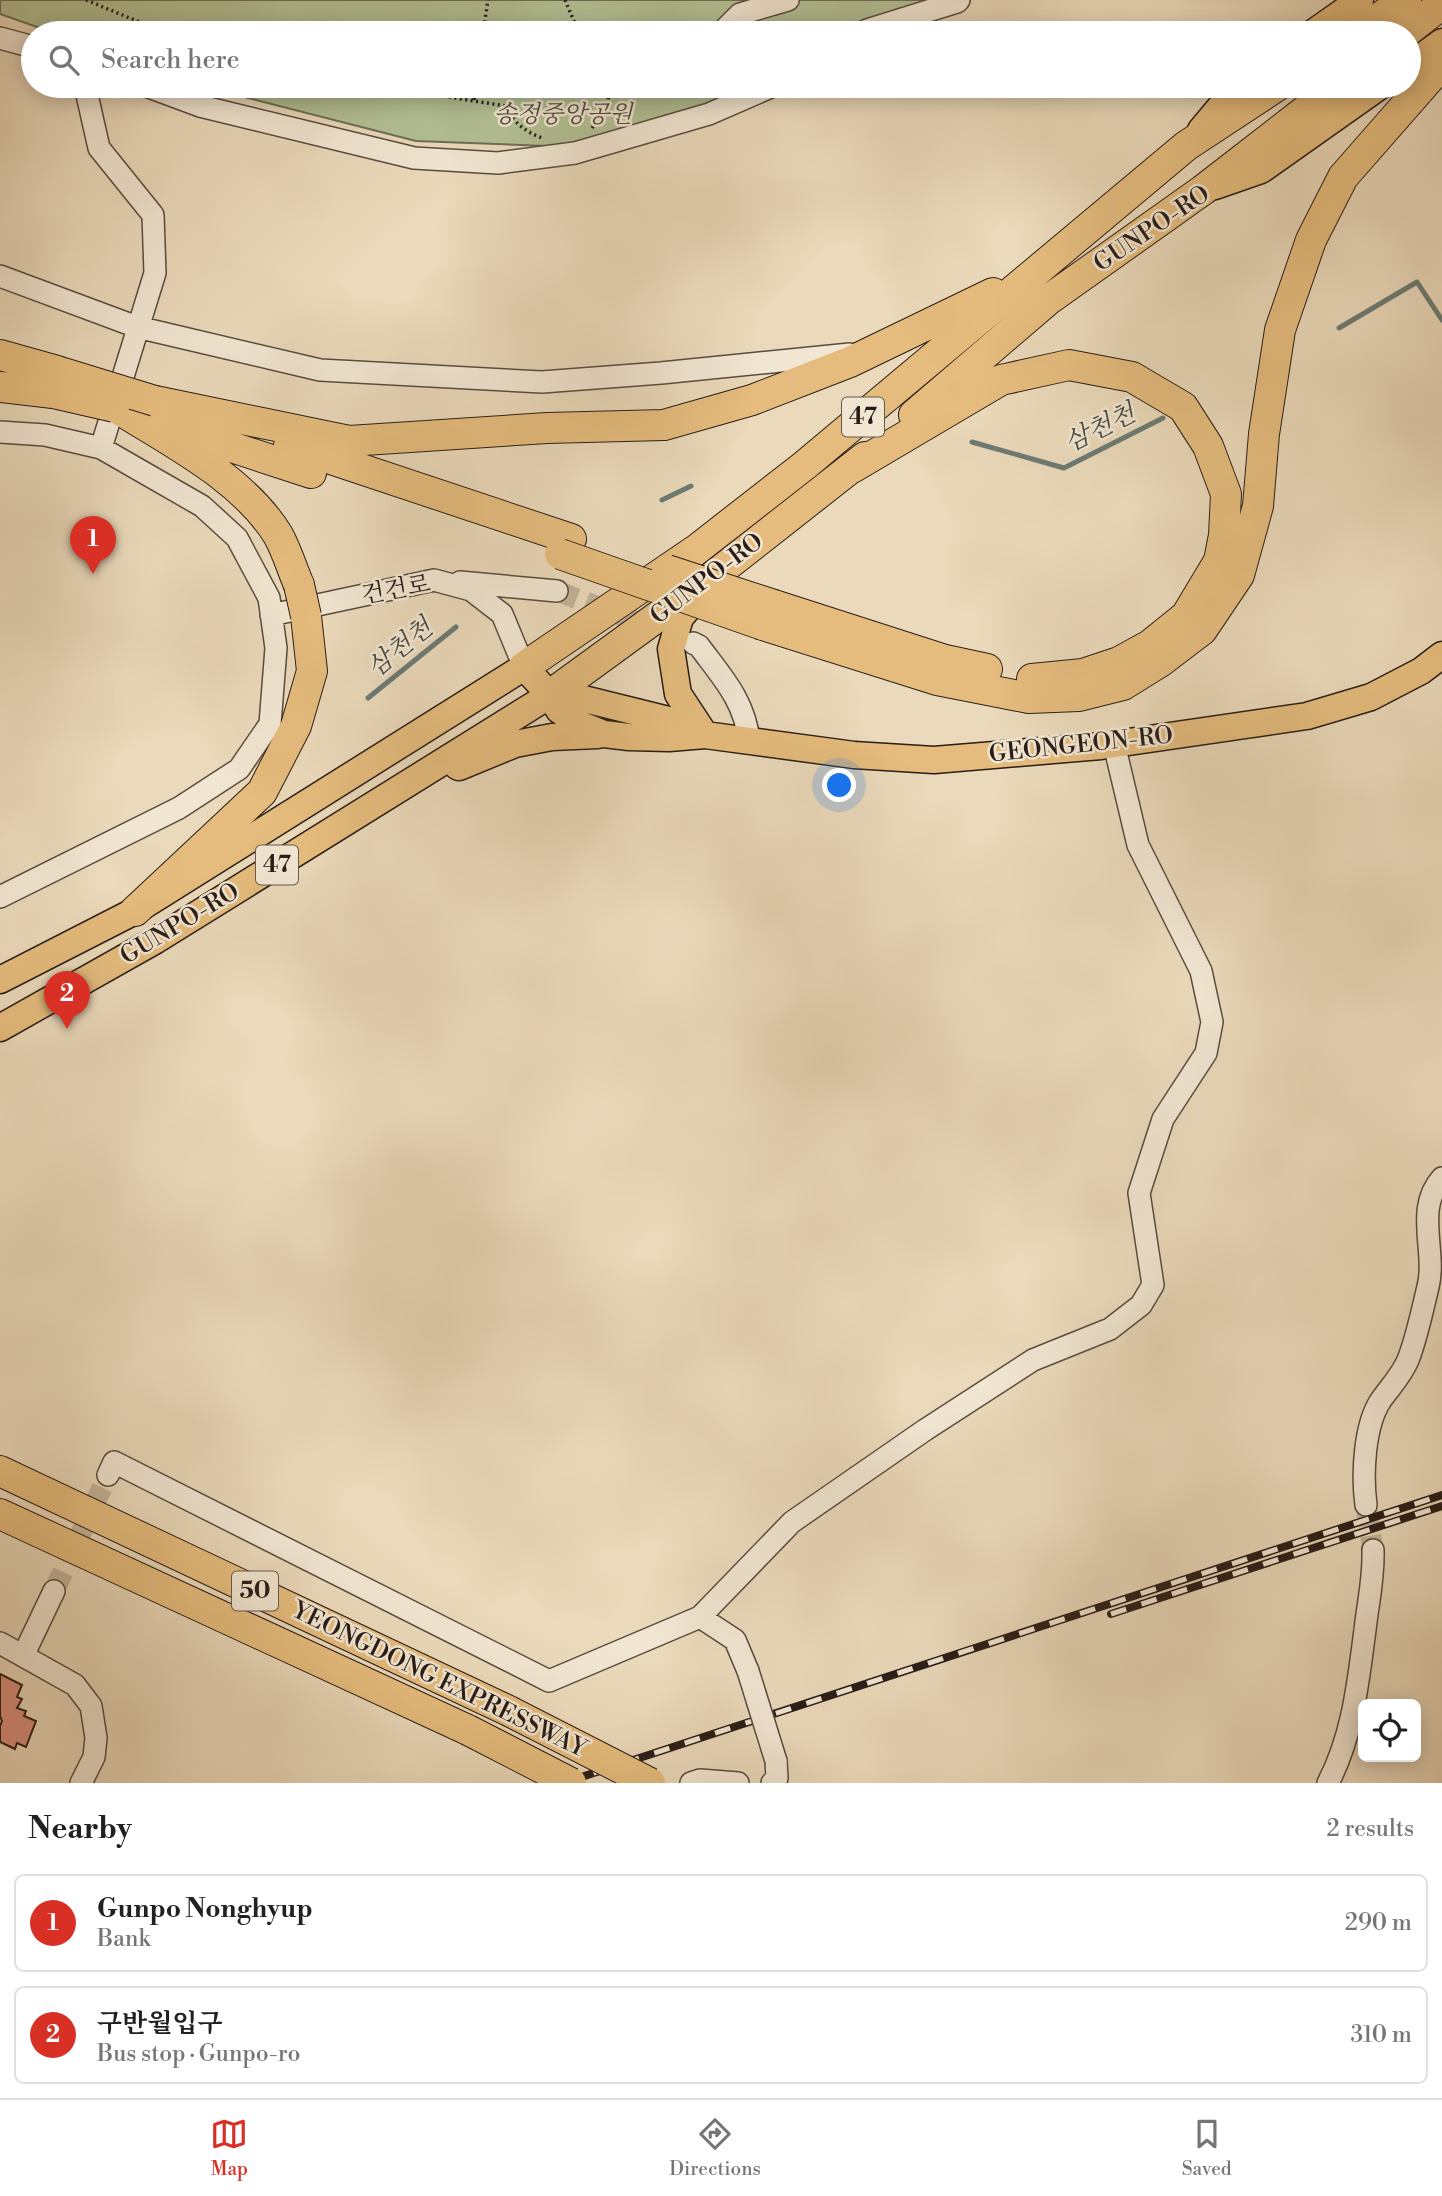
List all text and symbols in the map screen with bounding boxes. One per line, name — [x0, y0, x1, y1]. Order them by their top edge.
search box — [21, 21, 1421, 98]
icon: search — [45, 41, 83, 79]
text: Search here — [101, 44, 240, 76]
park label: 송정중앙공원 — [493, 100, 634, 130]
street label: GUNPO-RO — [1088, 179, 1216, 279]
water label: 삼천천 — [1059, 396, 1143, 459]
road number: 47 — [842, 398, 884, 436]
pin: 1 — [70, 516, 116, 574]
street label: GUNPO-RO — [645, 527, 769, 631]
street label: 건건로 — [359, 569, 433, 611]
water label: 삼천천 — [361, 611, 441, 684]
street label: GEONGEON-RO — [987, 720, 1175, 770]
your location — [822, 768, 856, 802]
road number: 47 — [256, 846, 298, 884]
street label: GUNPO-RO — [115, 877, 245, 971]
pin: 2 — [44, 971, 90, 1029]
road number: 50 — [232, 1572, 278, 1610]
street label: YEONGDONG EXPRESSWAY — [285, 1595, 592, 1765]
map controls — [1358, 1699, 1421, 1762]
button: locate — [1358, 1699, 1421, 1762]
text: Nearby — [28, 1810, 132, 1848]
text: 2 results — [1327, 1815, 1414, 1843]
text: Gunpo Nonghyup — [97, 1893, 313, 1925]
text: 1 — [47, 1909, 59, 1937]
text: 290 m — [1345, 1909, 1412, 1937]
text: Bank — [97, 1925, 151, 1953]
text: 구반월입구 — [97, 2008, 223, 2040]
text: 2 — [46, 2021, 60, 2049]
text: 310 m — [1351, 2021, 1412, 2049]
text: Bus stop · Gunpo-ro — [97, 2040, 300, 2068]
tab: Map — [210, 2115, 248, 2181]
tab: Directions — [669, 2115, 761, 2181]
tab: Saved — [1182, 2115, 1232, 2181]

